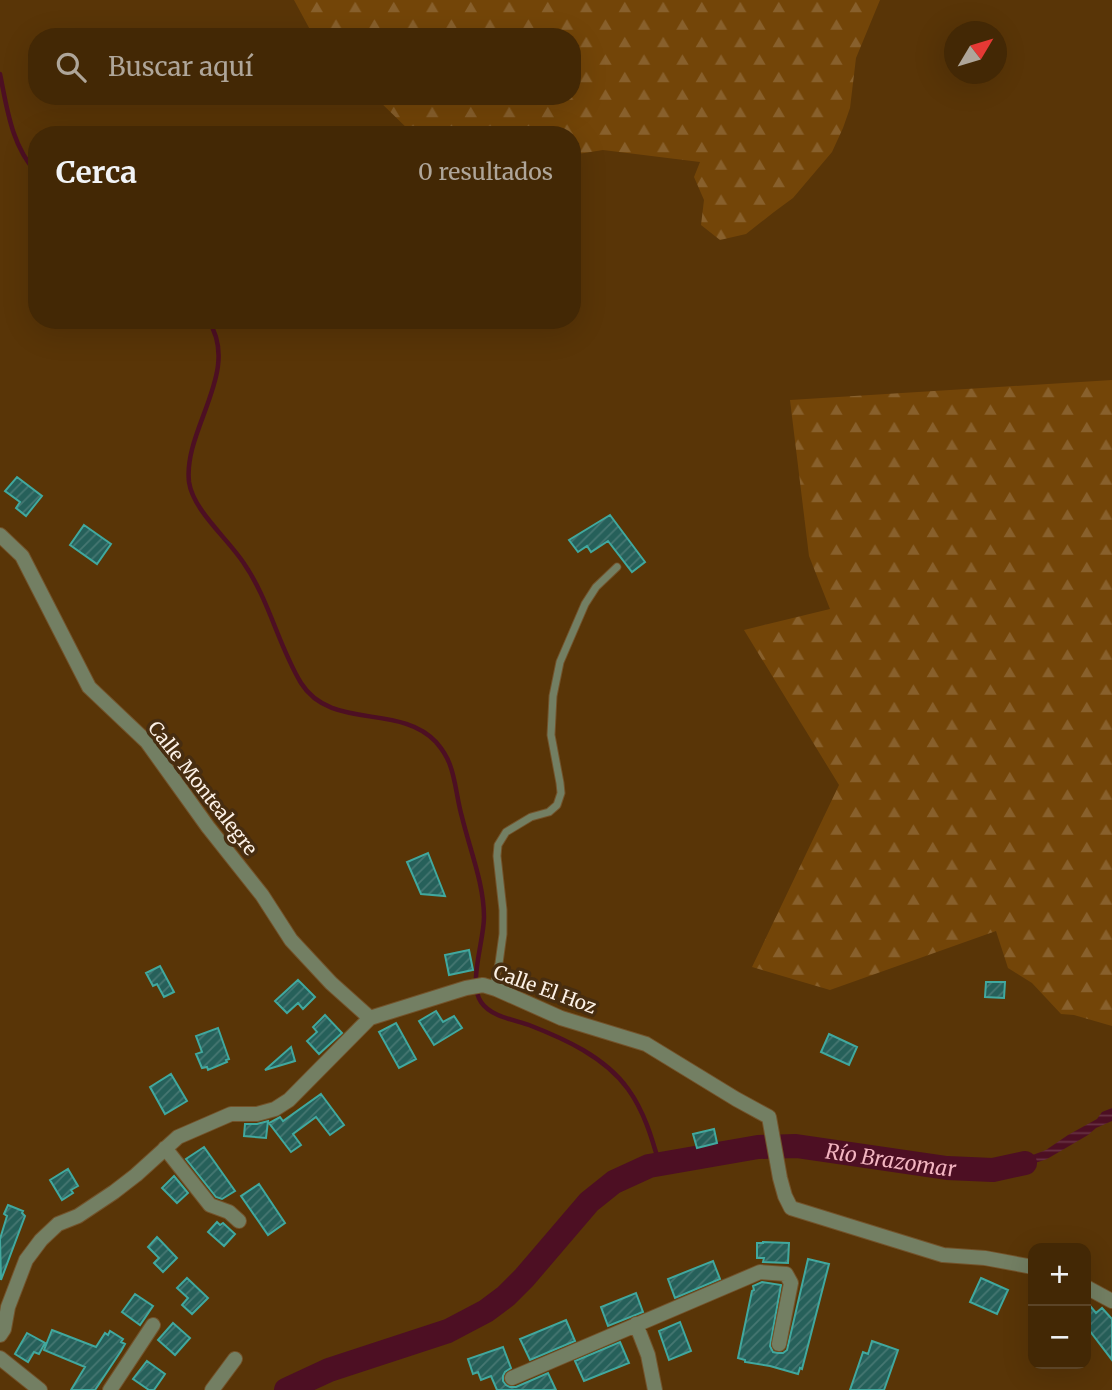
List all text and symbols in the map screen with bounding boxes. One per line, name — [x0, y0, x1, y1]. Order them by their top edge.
north arrow — [944, 21, 1007, 84]
search box — [28, 28, 581, 105]
icon: search — [52, 48, 90, 86]
text: Buscar aquí — [108, 50, 253, 83]
text: Cerca — [56, 153, 137, 191]
text: 0 resultados — [418, 157, 553, 186]
street label: Calle Montealegre — [143, 716, 263, 860]
street label: Calle El Hoz — [490, 959, 600, 1019]
water label: Río Brazomar — [824, 1137, 957, 1182]
map controls — [1028, 1243, 1091, 1369]
button: + — [1028, 1243, 1091, 1306]
button: − — [1028, 1306, 1091, 1369]

